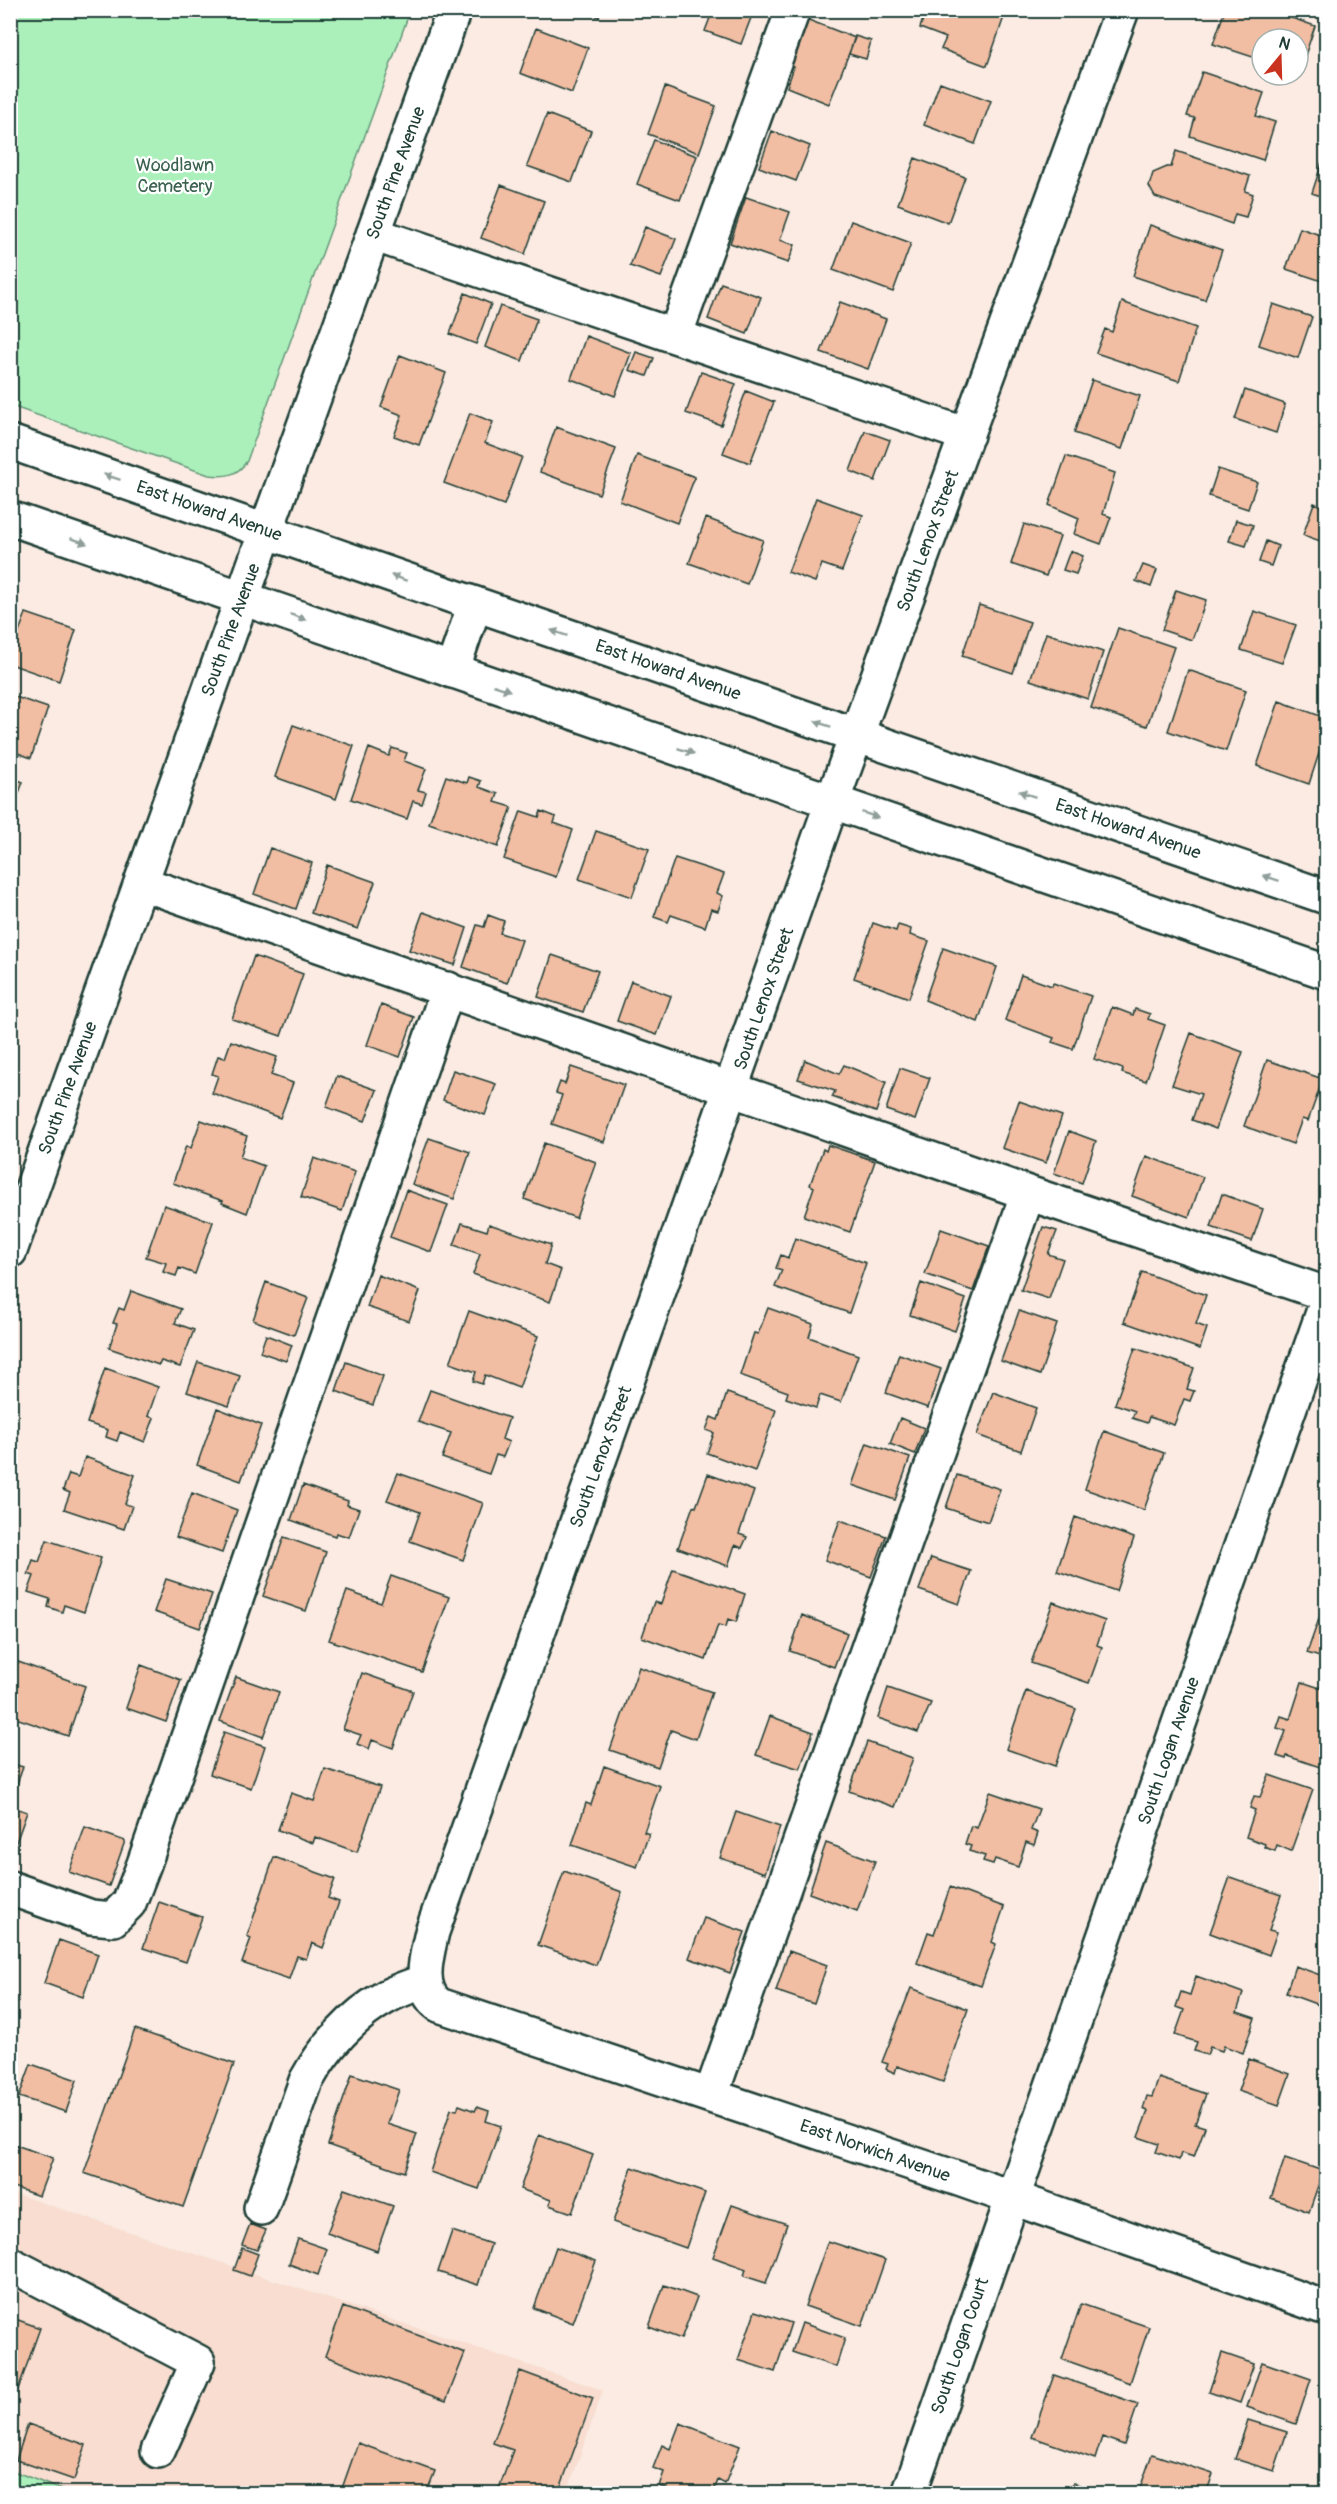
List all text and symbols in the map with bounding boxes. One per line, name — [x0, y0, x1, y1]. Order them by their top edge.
north arrow — [1250, 27, 1310, 87]
text: N — [1276, 33, 1293, 55]
street label: South Pine Avenue — [361, 103, 431, 243]
park label: Woodlawn Cemetery — [136, 154, 214, 198]
street label: South Lenox Street — [892, 466, 965, 615]
one-way arrow — [103, 471, 121, 481]
street label: East Howard Avenue — [133, 475, 285, 547]
one-way arrow — [70, 537, 88, 547]
street label: South Pine Avenue — [196, 560, 266, 700]
one-way arrow — [390, 572, 408, 582]
one-way arrow — [289, 612, 307, 622]
one-way arrow — [550, 628, 568, 638]
street label: East Howard Avenue — [592, 634, 744, 706]
one-way arrow — [493, 683, 511, 693]
one-way arrow — [814, 718, 832, 728]
one-way arrow — [677, 747, 695, 757]
one-way arrow — [1018, 789, 1036, 798]
street label: East Howard Avenue — [1052, 793, 1204, 865]
one-way arrow — [862, 810, 880, 820]
one-way arrow — [1262, 873, 1280, 883]
street label: South Lenox Street — [729, 924, 799, 1073]
street label: South Pine Avenue — [33, 1018, 103, 1158]
street label: South Lenox Street — [565, 1382, 638, 1531]
street label: South Logan Avenue — [1133, 1674, 1205, 1828]
street label: East Norwich Avenue — [797, 2115, 953, 2188]
street label: South Logan Court — [926, 2274, 994, 2417]

